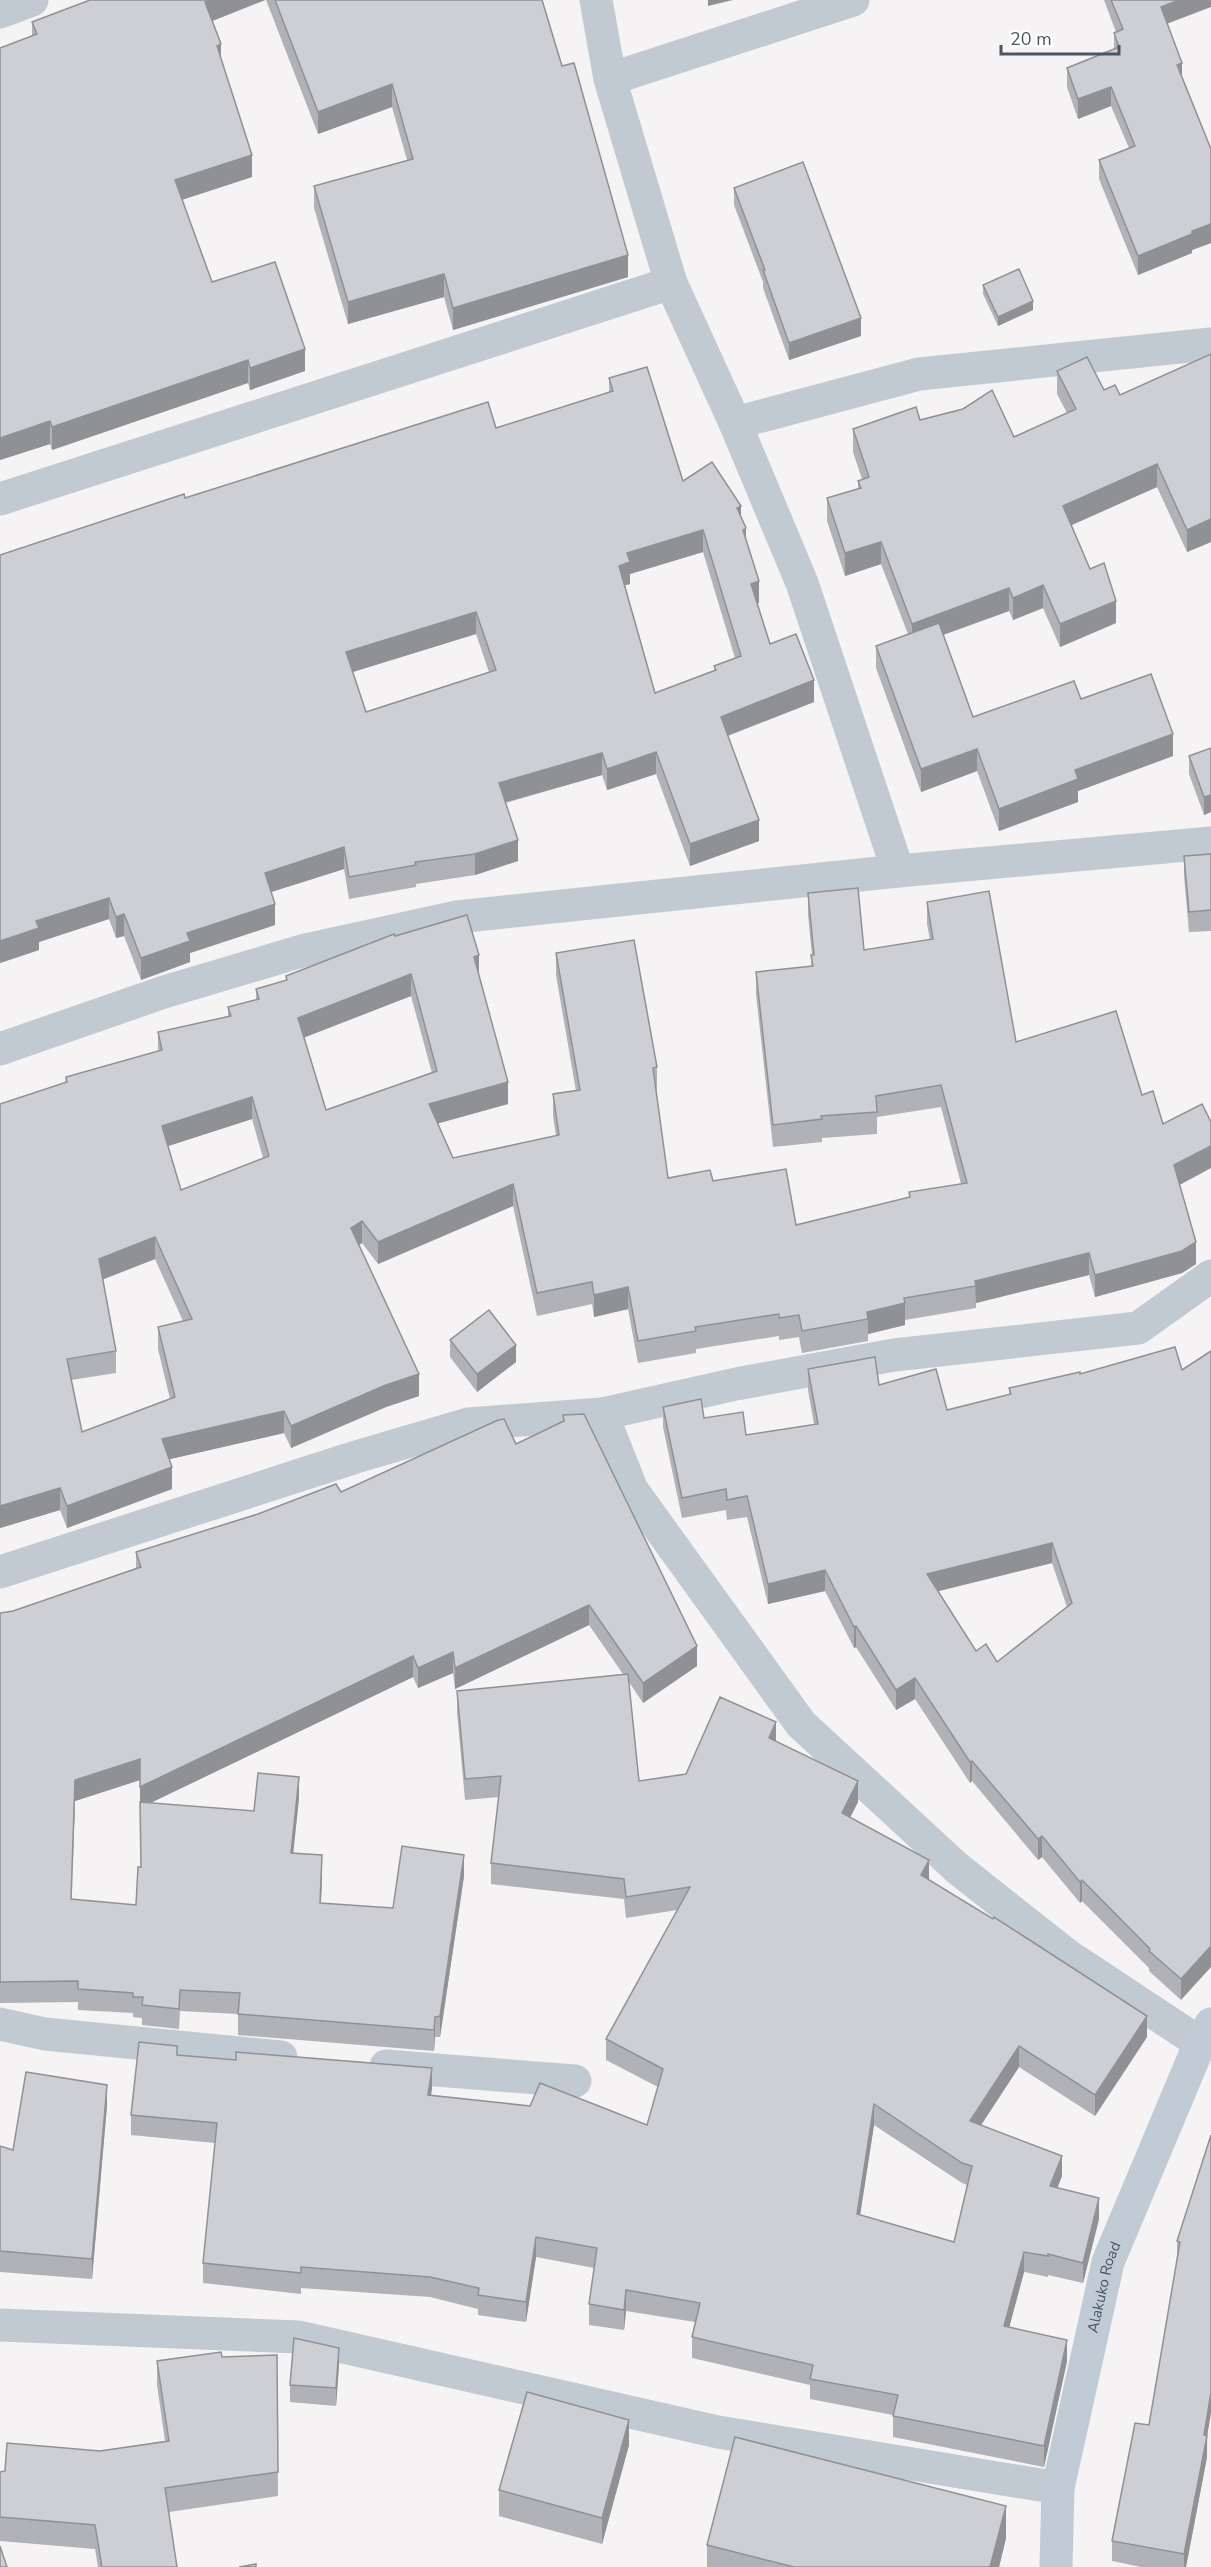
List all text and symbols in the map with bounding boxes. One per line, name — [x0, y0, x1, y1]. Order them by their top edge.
scale bar — [1001, 18, 1120, 56]
text: 20 m — [1010, 27, 1052, 51]
street label: Alakuko Road — [1083, 2238, 1125, 2335]

